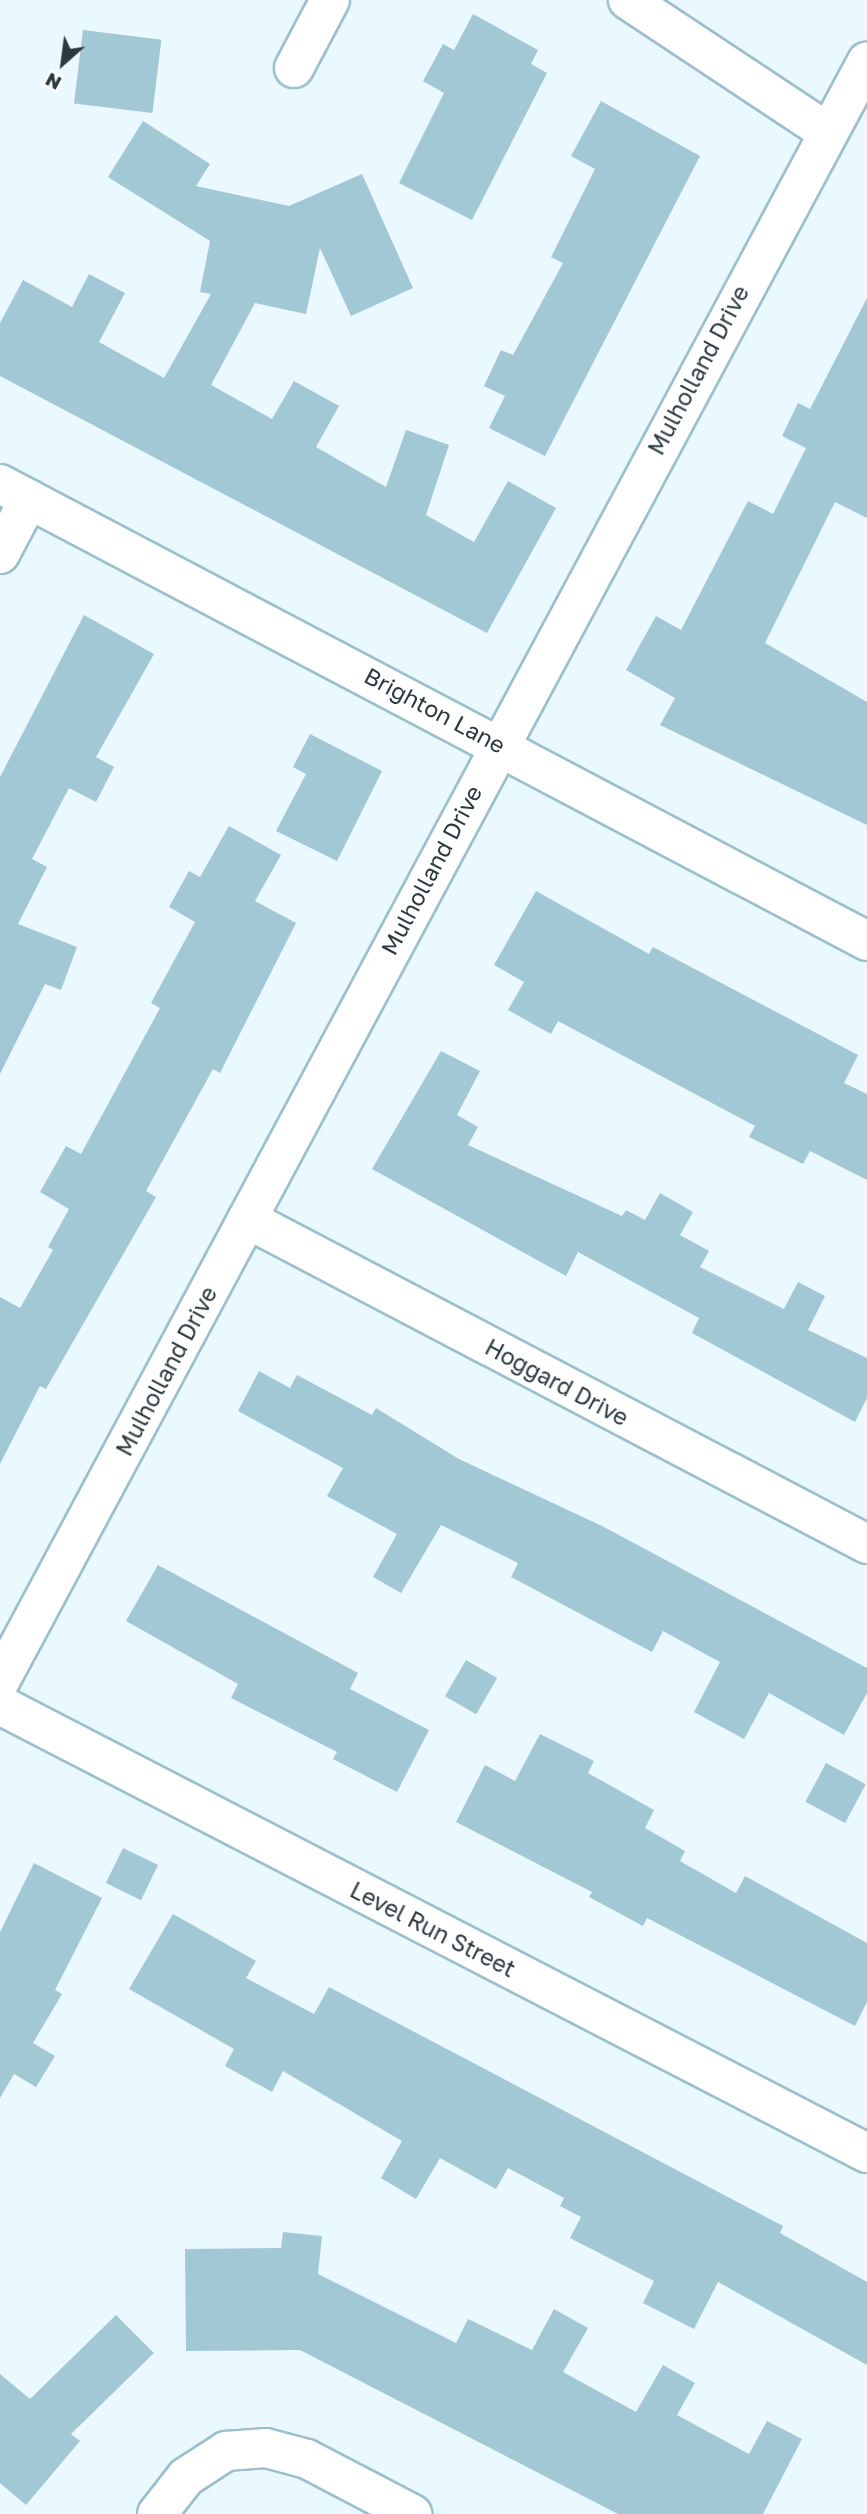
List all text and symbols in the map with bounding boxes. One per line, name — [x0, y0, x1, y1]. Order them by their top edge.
north arrow — [28, 28, 98, 98]
text: N — [41, 68, 65, 96]
street label: Mulholland Drive — [642, 281, 754, 459]
street label: Brighton Lane — [360, 661, 510, 759]
street label: Mulholland Drive — [375, 781, 487, 959]
street label: Mulholland Drive — [110, 1282, 222, 1460]
street label: Hoggard Drive — [481, 1333, 633, 1431]
street label: Level Run Street — [346, 1875, 520, 1983]

